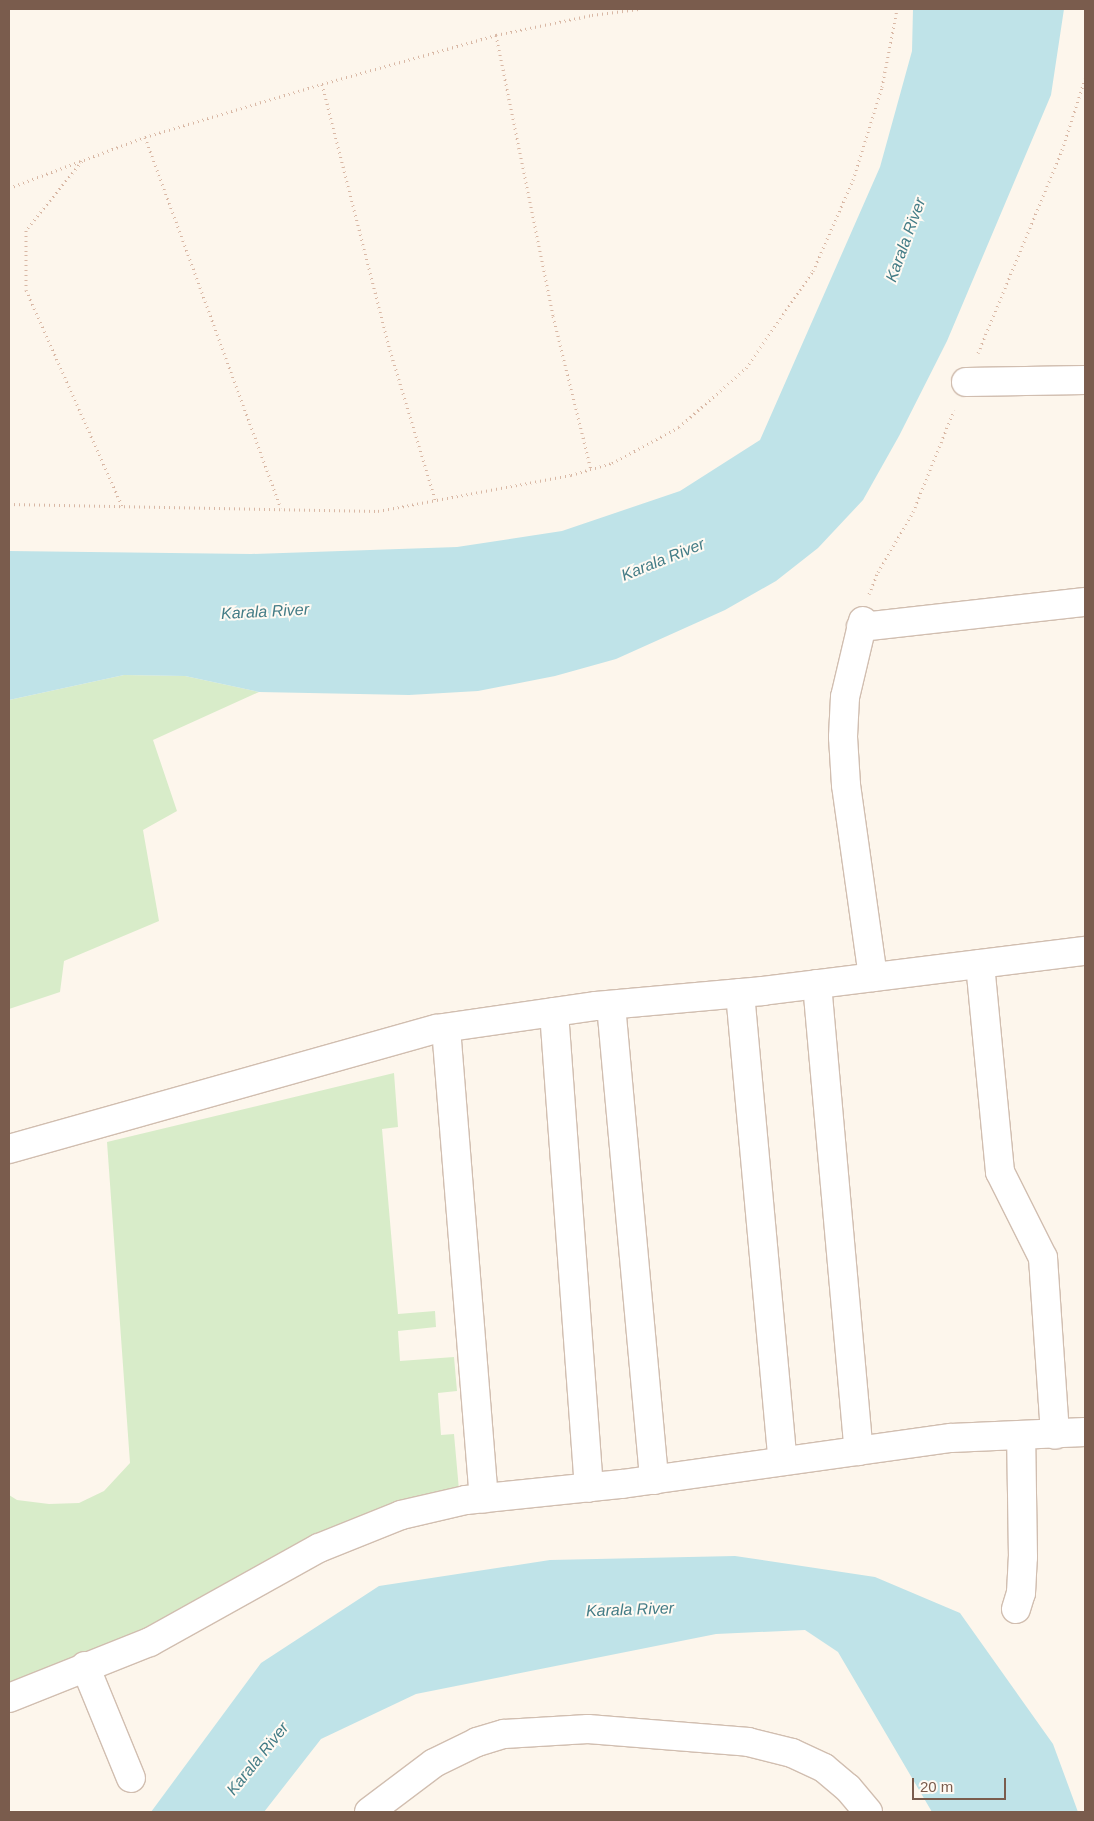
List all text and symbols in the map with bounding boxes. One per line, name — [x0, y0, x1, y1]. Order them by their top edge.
water label: Karala River — [882, 195, 930, 285]
water label: Karala River — [619, 535, 707, 585]
water label: Karala River — [221, 600, 309, 624]
water label: Karala River — [586, 1599, 674, 1621]
water label: Karala River — [223, 1719, 293, 1799]
scale bar — [914, 1768, 1008, 1800]
text: 20 m — [920, 1778, 953, 1795]

